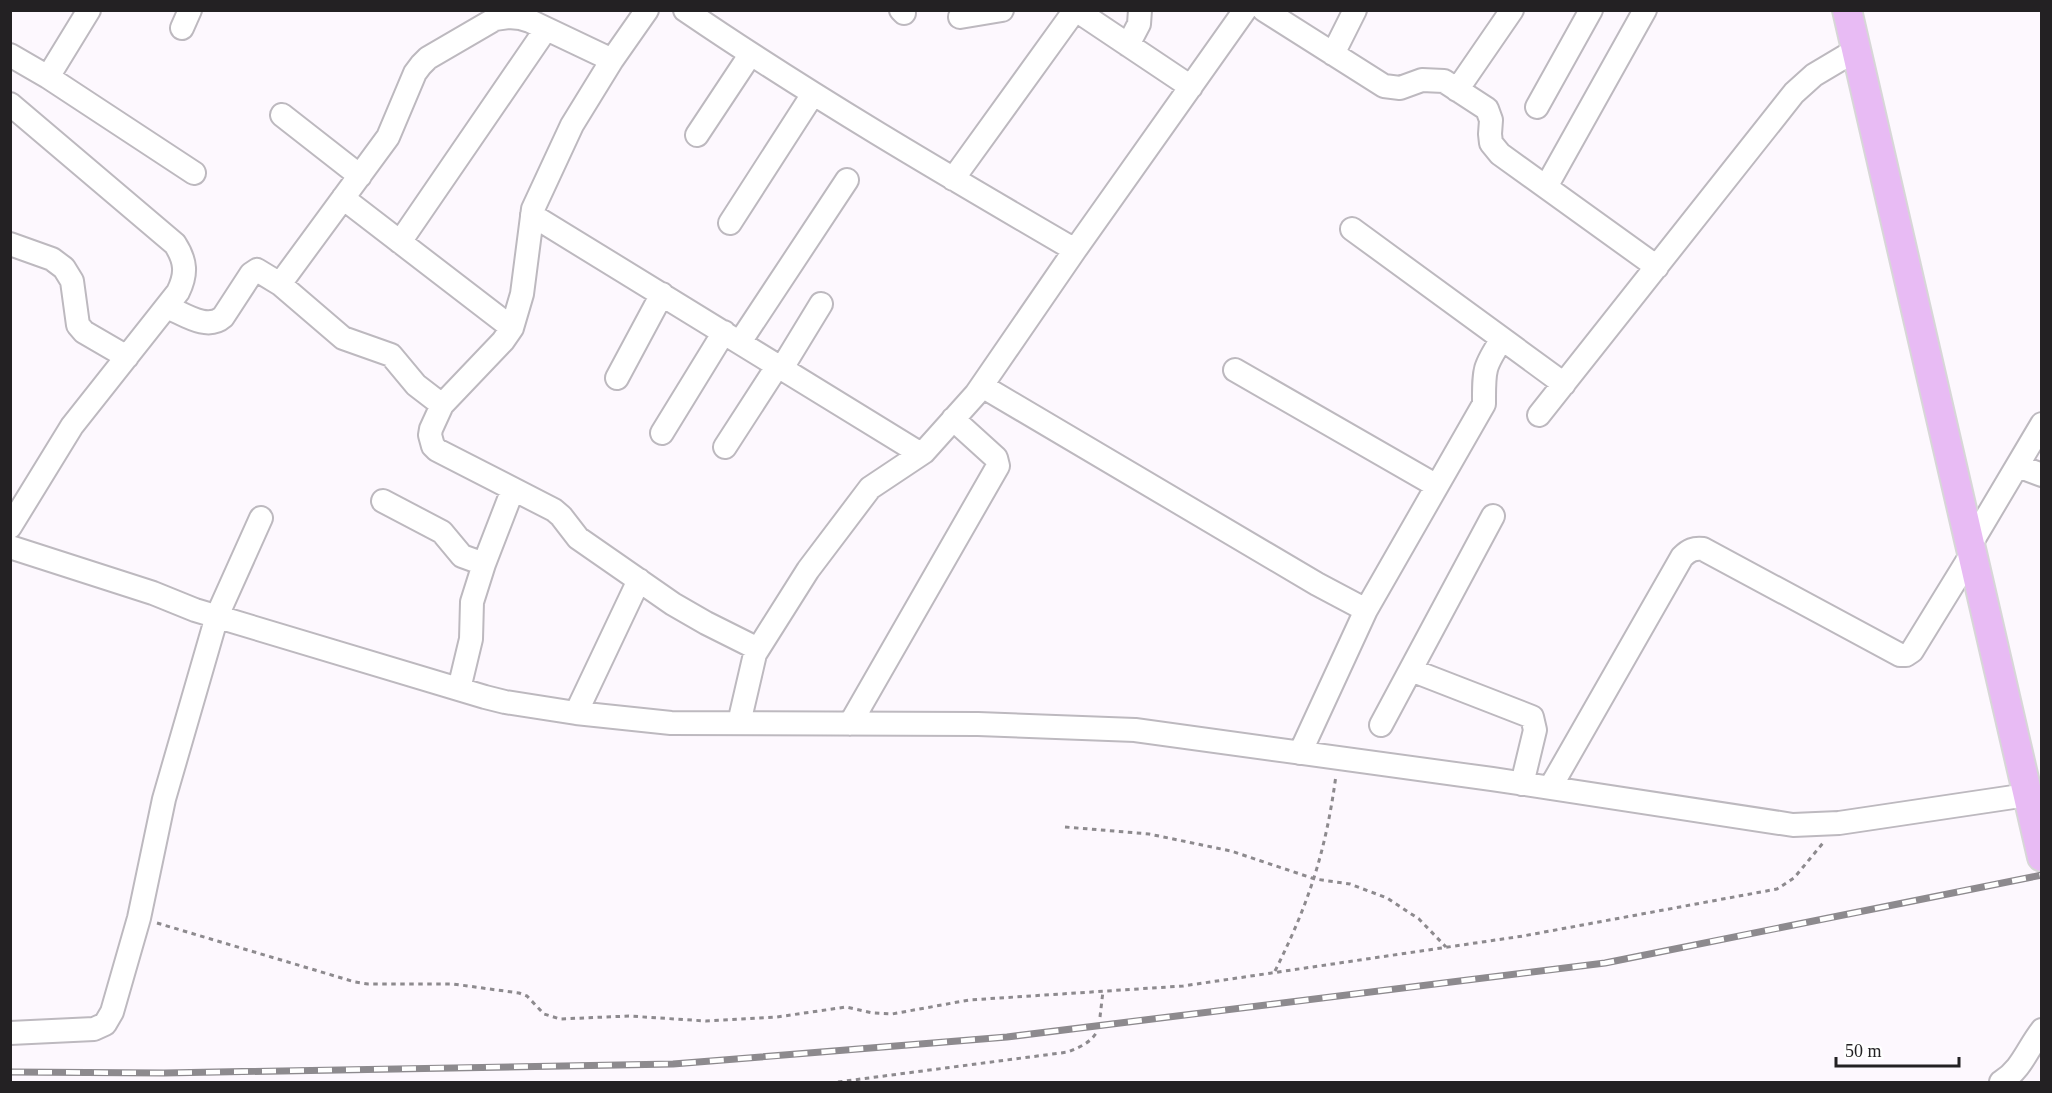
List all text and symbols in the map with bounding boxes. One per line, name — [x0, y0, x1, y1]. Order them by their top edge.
scale bar — [1836, 1030, 1959, 1068]
text: 50 m — [1845, 1041, 1882, 1061]

